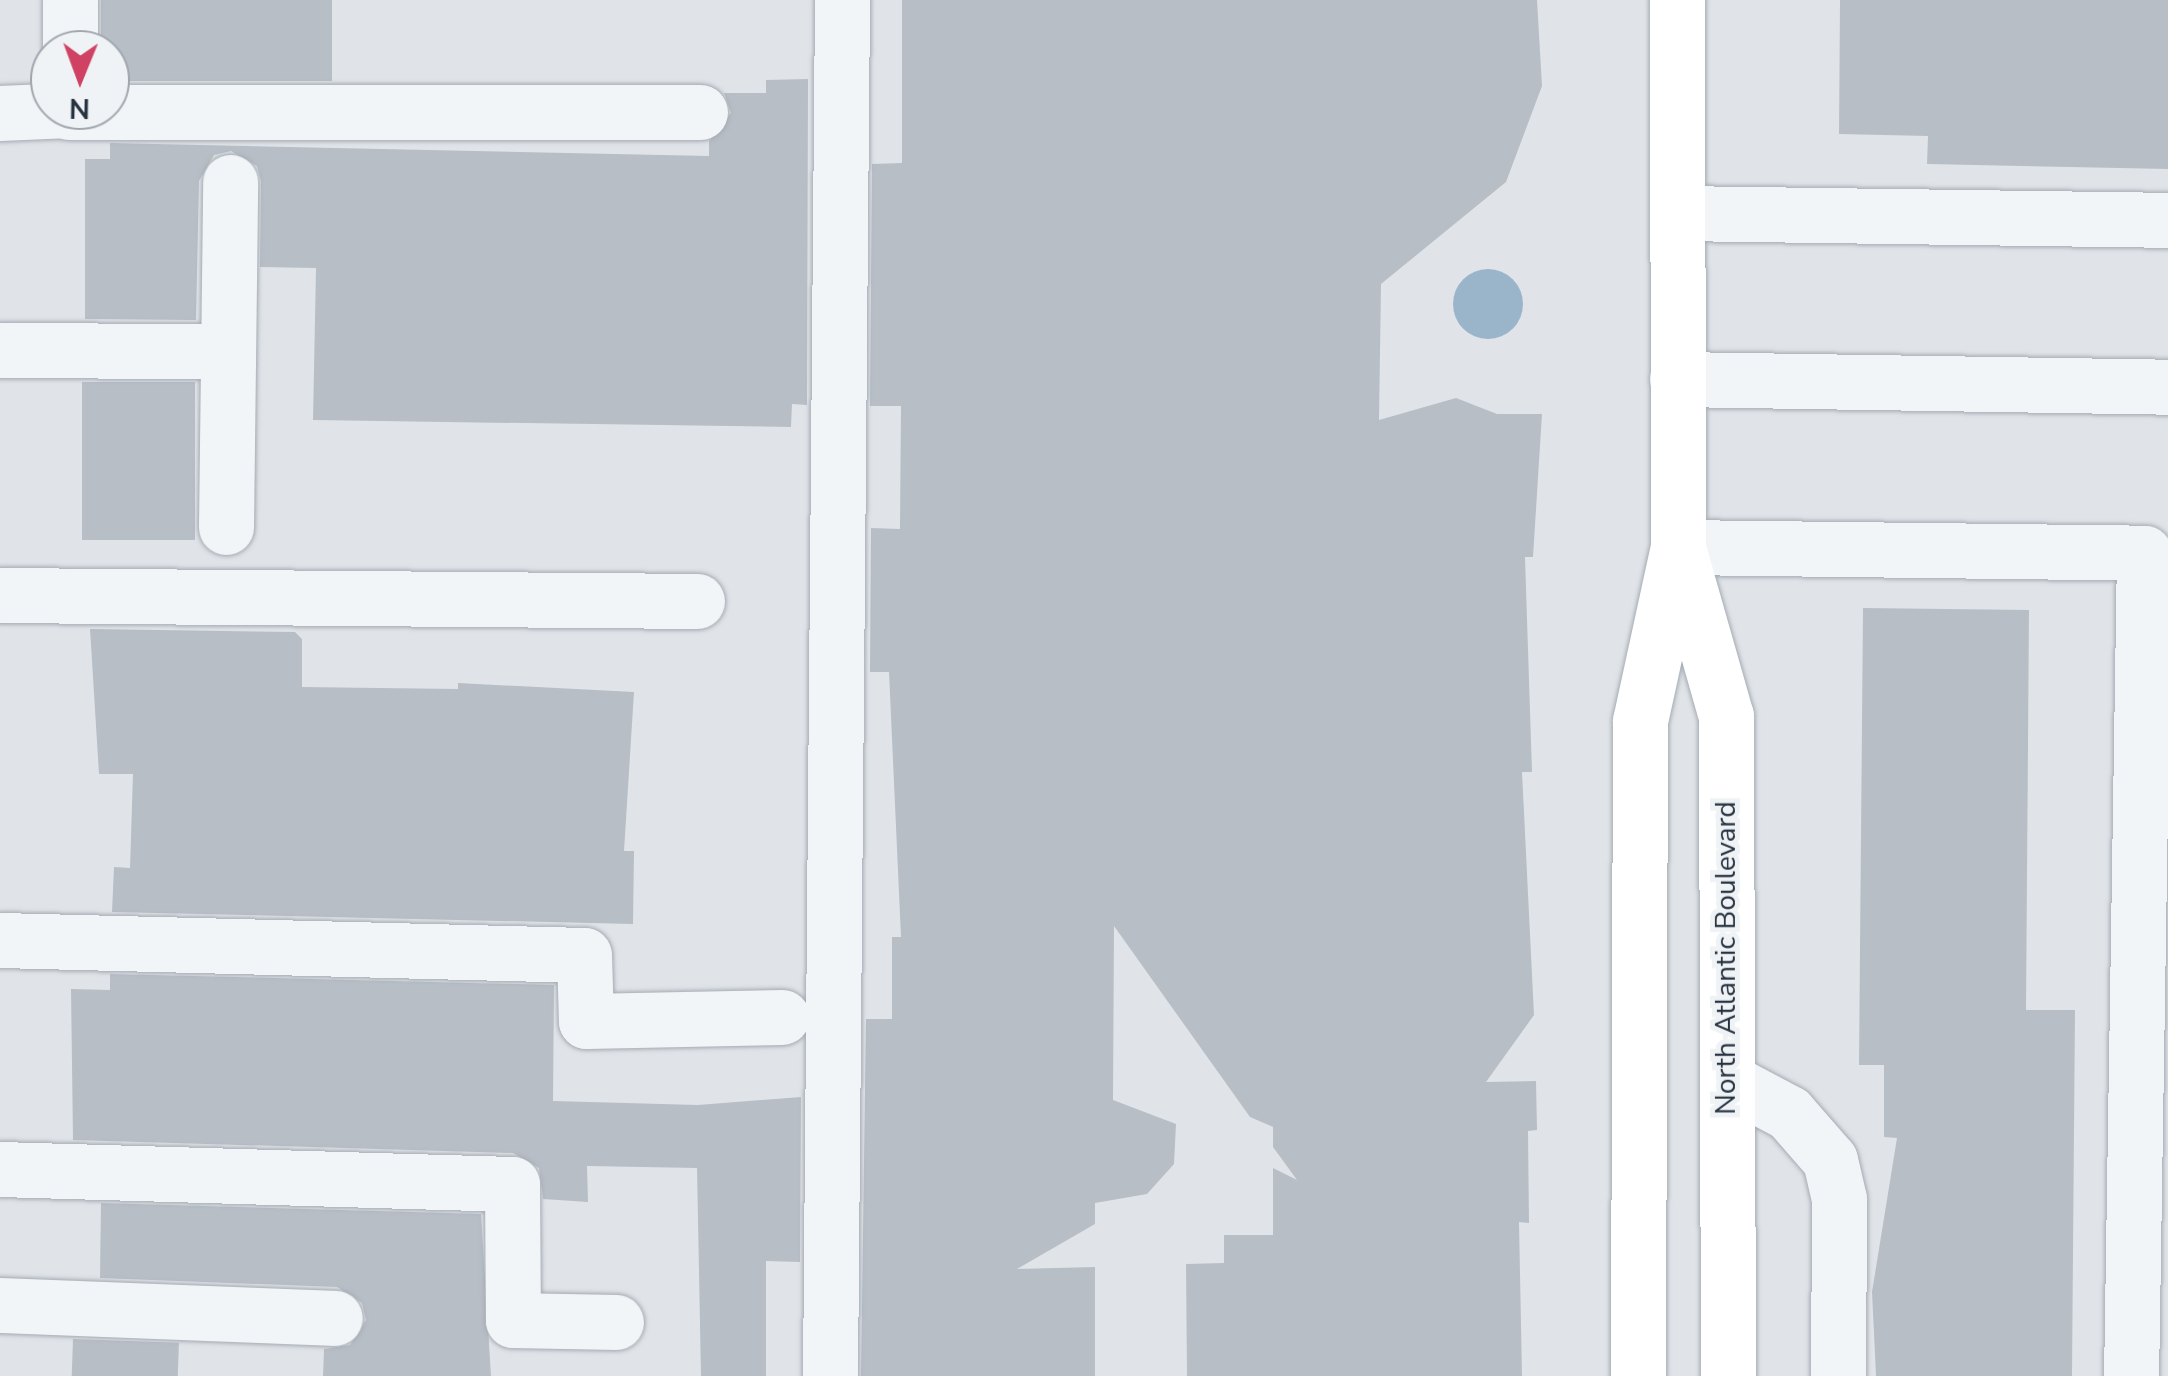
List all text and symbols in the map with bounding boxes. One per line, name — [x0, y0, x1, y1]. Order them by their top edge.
north arrow — [30, 30, 130, 130]
text: N — [69, 89, 90, 127]
street label: North Atlantic Boulevard — [1709, 801, 1743, 1115]

